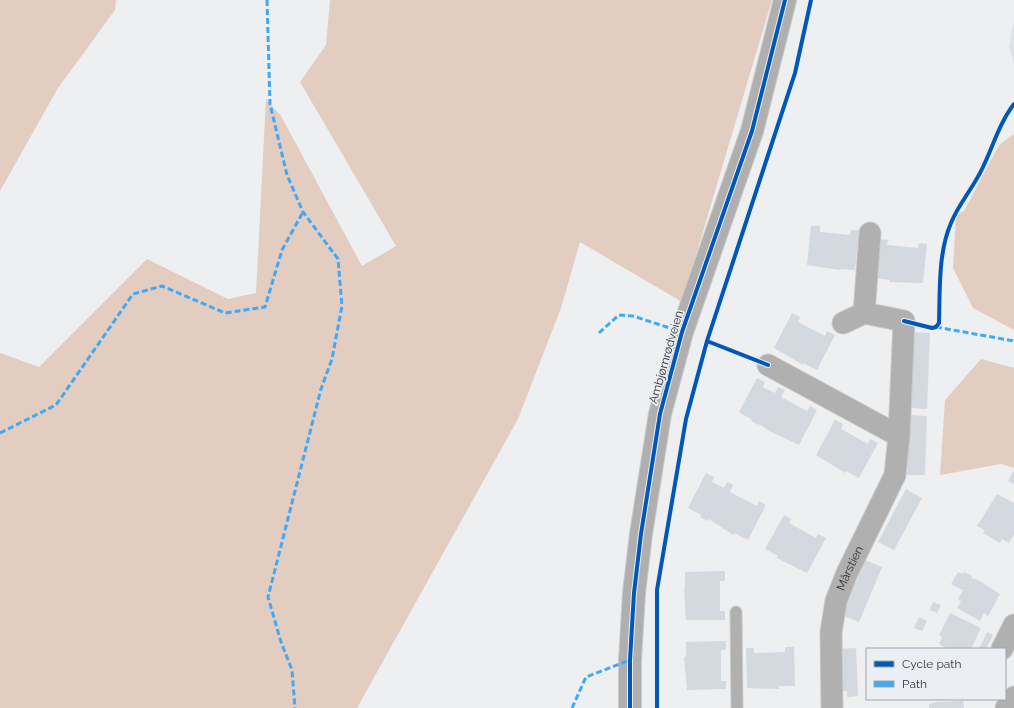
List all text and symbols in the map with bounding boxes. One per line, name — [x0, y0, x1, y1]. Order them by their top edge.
street label: Ambjørnrødveien — [646, 309, 686, 405]
street label: Mårstien — [834, 544, 866, 593]
legend — [866, 648, 1006, 700]
text: Cycle path — [902, 657, 961, 671]
text: Path — [902, 677, 927, 691]

